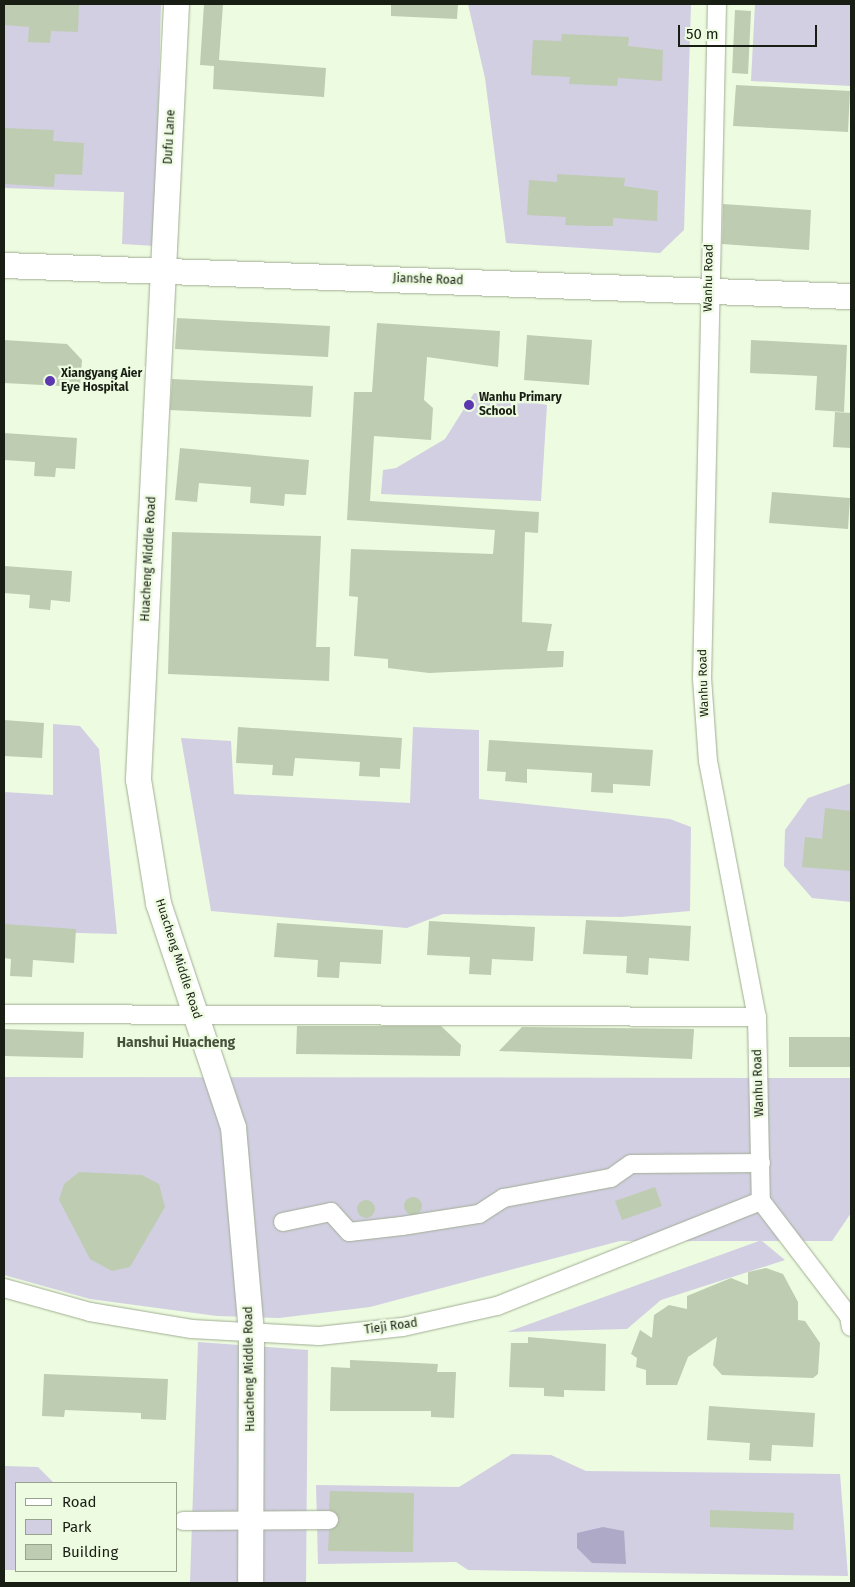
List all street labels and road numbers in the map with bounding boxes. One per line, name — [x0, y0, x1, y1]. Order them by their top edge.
street label: Dufu Lane — [161, 109, 179, 165]
street label: Wanhu Road — [701, 244, 717, 312]
street label: Jianshe Road — [392, 272, 464, 288]
street label: Huacheng Middle Road — [139, 496, 159, 622]
street label: Wanhu Road — [696, 649, 712, 717]
street label: Huacheng Middle Road — [152, 897, 204, 1021]
street label: Wanhu Road — [751, 1049, 767, 1117]
street label: Huacheng Middle Road — [242, 1306, 258, 1432]
street label: Tieji Road — [363, 1316, 419, 1338]

